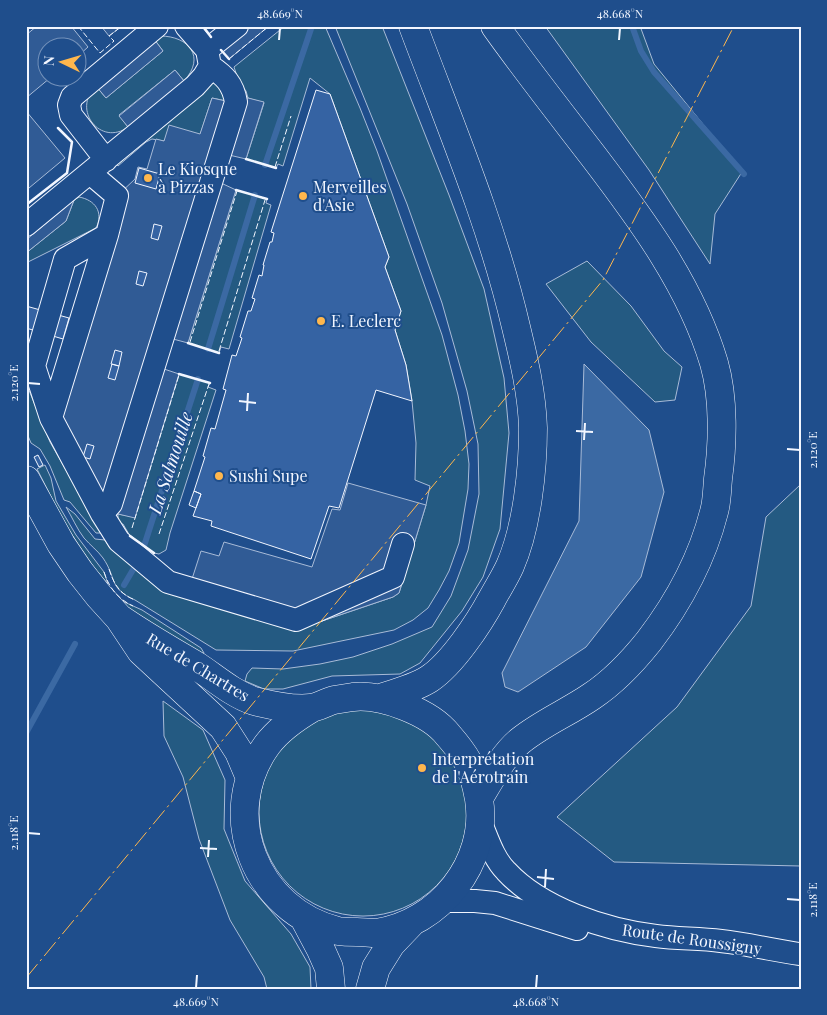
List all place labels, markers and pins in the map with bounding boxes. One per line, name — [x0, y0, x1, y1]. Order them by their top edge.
place label: Le Kiosque à Pizzas — [158, 158, 237, 197]
marker: Le Kiosque à Pizzas — [142, 172, 154, 184]
place label: Merveilles d'Asie — [313, 176, 387, 215]
marker: Merveilles d'Asie — [297, 190, 309, 202]
place label: E. Leclerc — [331, 310, 401, 331]
marker: E. Leclerc — [315, 315, 327, 327]
place label: Sushi Supe — [229, 465, 308, 486]
marker: Sushi Supe — [213, 470, 225, 482]
place label: Interprétation de l'Aérotrain — [432, 748, 535, 787]
marker: Interprétation de l'Aérotrain — [416, 762, 428, 774]

